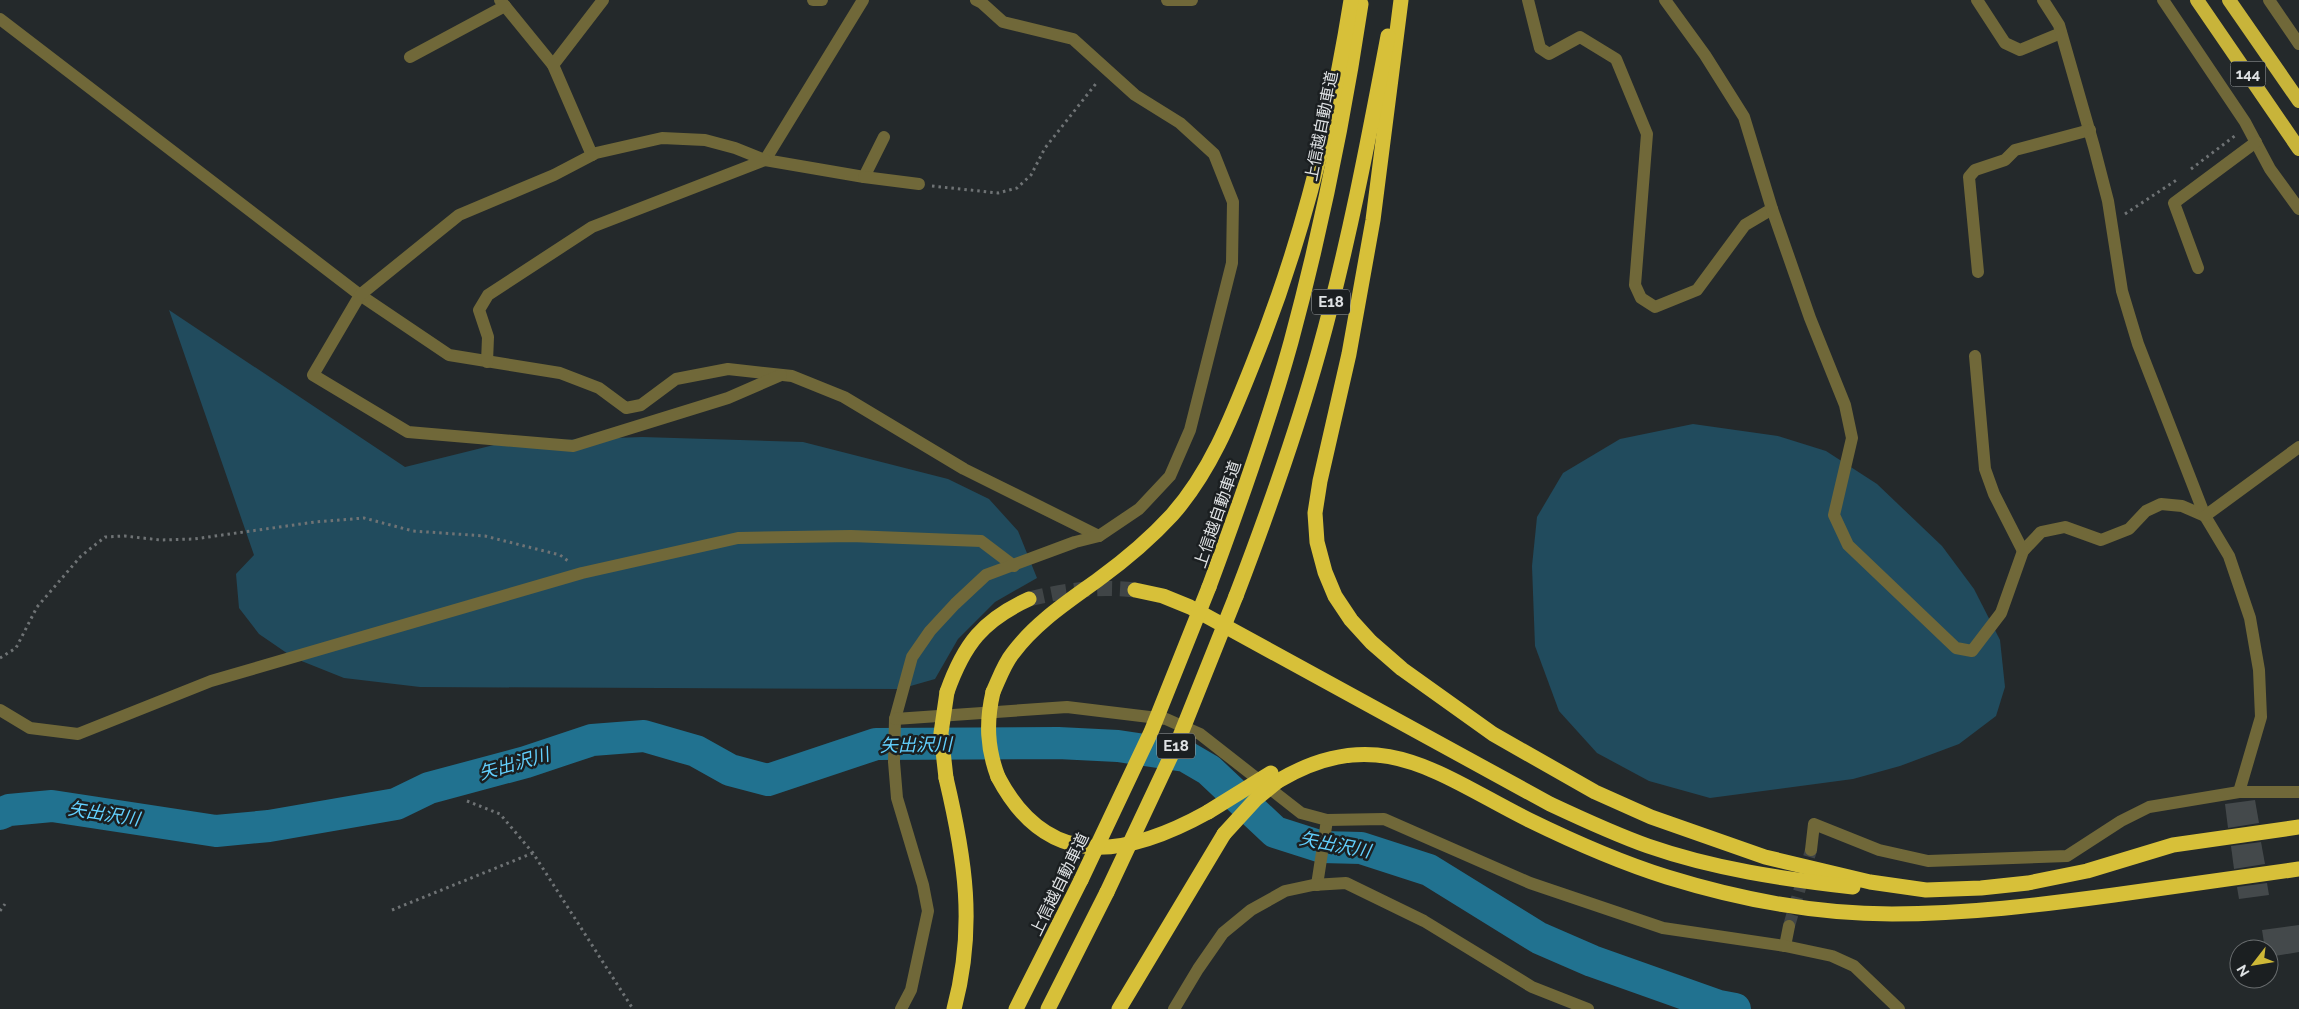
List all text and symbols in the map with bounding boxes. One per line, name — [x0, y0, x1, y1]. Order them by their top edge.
road number: 144 — [2230, 62, 2266, 86]
street label: 上信越自動車道 — [1301, 69, 1342, 183]
road number: E18 — [1312, 290, 1350, 314]
street label: 上信越自動車道 — [1190, 458, 1245, 570]
water label: 矢出沢川 — [880, 733, 954, 756]
road number: E18 — [1157, 734, 1195, 758]
water label: 矢出沢川 — [476, 743, 553, 784]
water label: 矢出沢川 — [67, 798, 143, 830]
water label: 矢出沢川 — [1298, 827, 1374, 862]
street label: 上信越自動車道 — [1026, 830, 1093, 939]
north arrow — [2229, 939, 2279, 989]
text: N — [2233, 962, 2252, 979]

